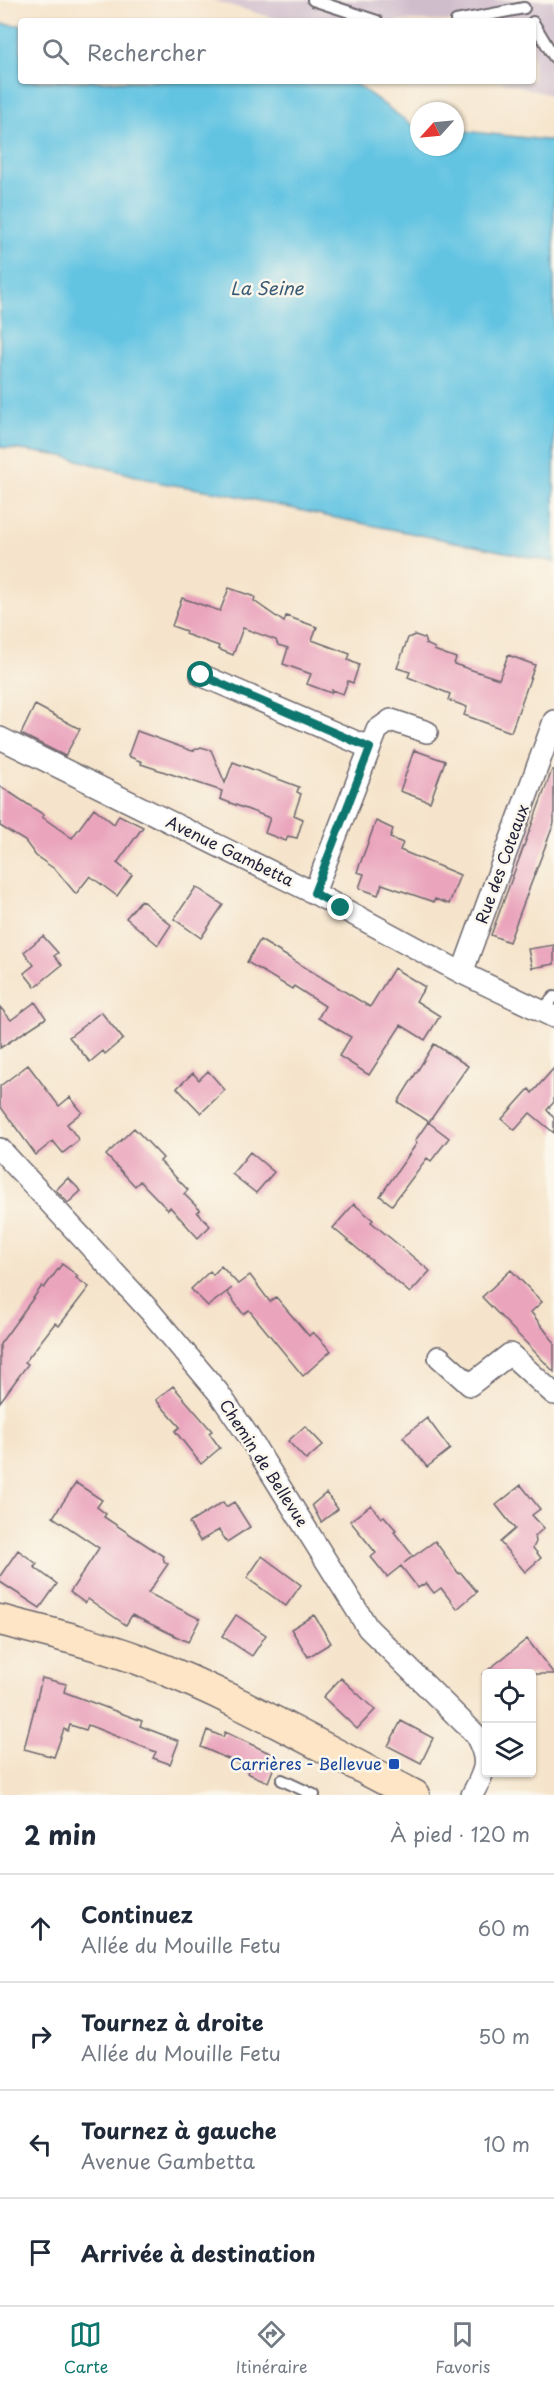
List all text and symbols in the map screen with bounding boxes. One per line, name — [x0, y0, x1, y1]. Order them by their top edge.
search box — [18, 18, 536, 84]
icon: search — [39, 35, 72, 68]
text: Rechercher — [87, 35, 206, 68]
north arrow — [410, 102, 464, 156]
water label: La Seine — [230, 274, 305, 301]
route start — [187, 661, 213, 687]
street label: Rue des Coteaux — [468, 801, 534, 927]
street label: Avenue Gambetta — [163, 809, 298, 891]
route end — [327, 894, 353, 920]
street label: Chemin de Bellevue — [215, 1394, 315, 1531]
map controls — [482, 1669, 536, 1777]
button: locate — [482, 1669, 536, 1723]
button: layers — [482, 1723, 536, 1777]
place label: Carrières - Bellevue — [230, 1751, 382, 1775]
marker: Carrières - Bellevue — [387, 1757, 401, 1771]
text: 2 min — [24, 1815, 97, 1854]
text: À pied · 120 m — [390, 1819, 530, 1849]
text: Continuez — [81, 1897, 193, 1930]
icon: ahead — [24, 1912, 57, 1945]
text: 60 m — [478, 1913, 530, 1943]
text: Allée du Mouille Fetu — [81, 1930, 281, 1960]
text: Tournez à droite — [81, 2005, 264, 2038]
icon: right — [24, 2020, 57, 2053]
text: 50 m — [478, 2021, 530, 2051]
text: Allée du Mouille Fetu — [81, 2038, 281, 2068]
text: Tournez à gauche — [81, 2113, 277, 2146]
icon: left — [24, 2128, 57, 2161]
text: 10 m — [483, 2129, 530, 2159]
text: Avenue Gambetta — [81, 2146, 255, 2176]
icon: arrive — [24, 2236, 57, 2269]
text: Arrivée à destination — [81, 2236, 315, 2269]
tab: Carte — [64, 2318, 108, 2378]
tab: Itinéraire — [236, 2318, 308, 2378]
tab: Favoris — [435, 2318, 490, 2378]

